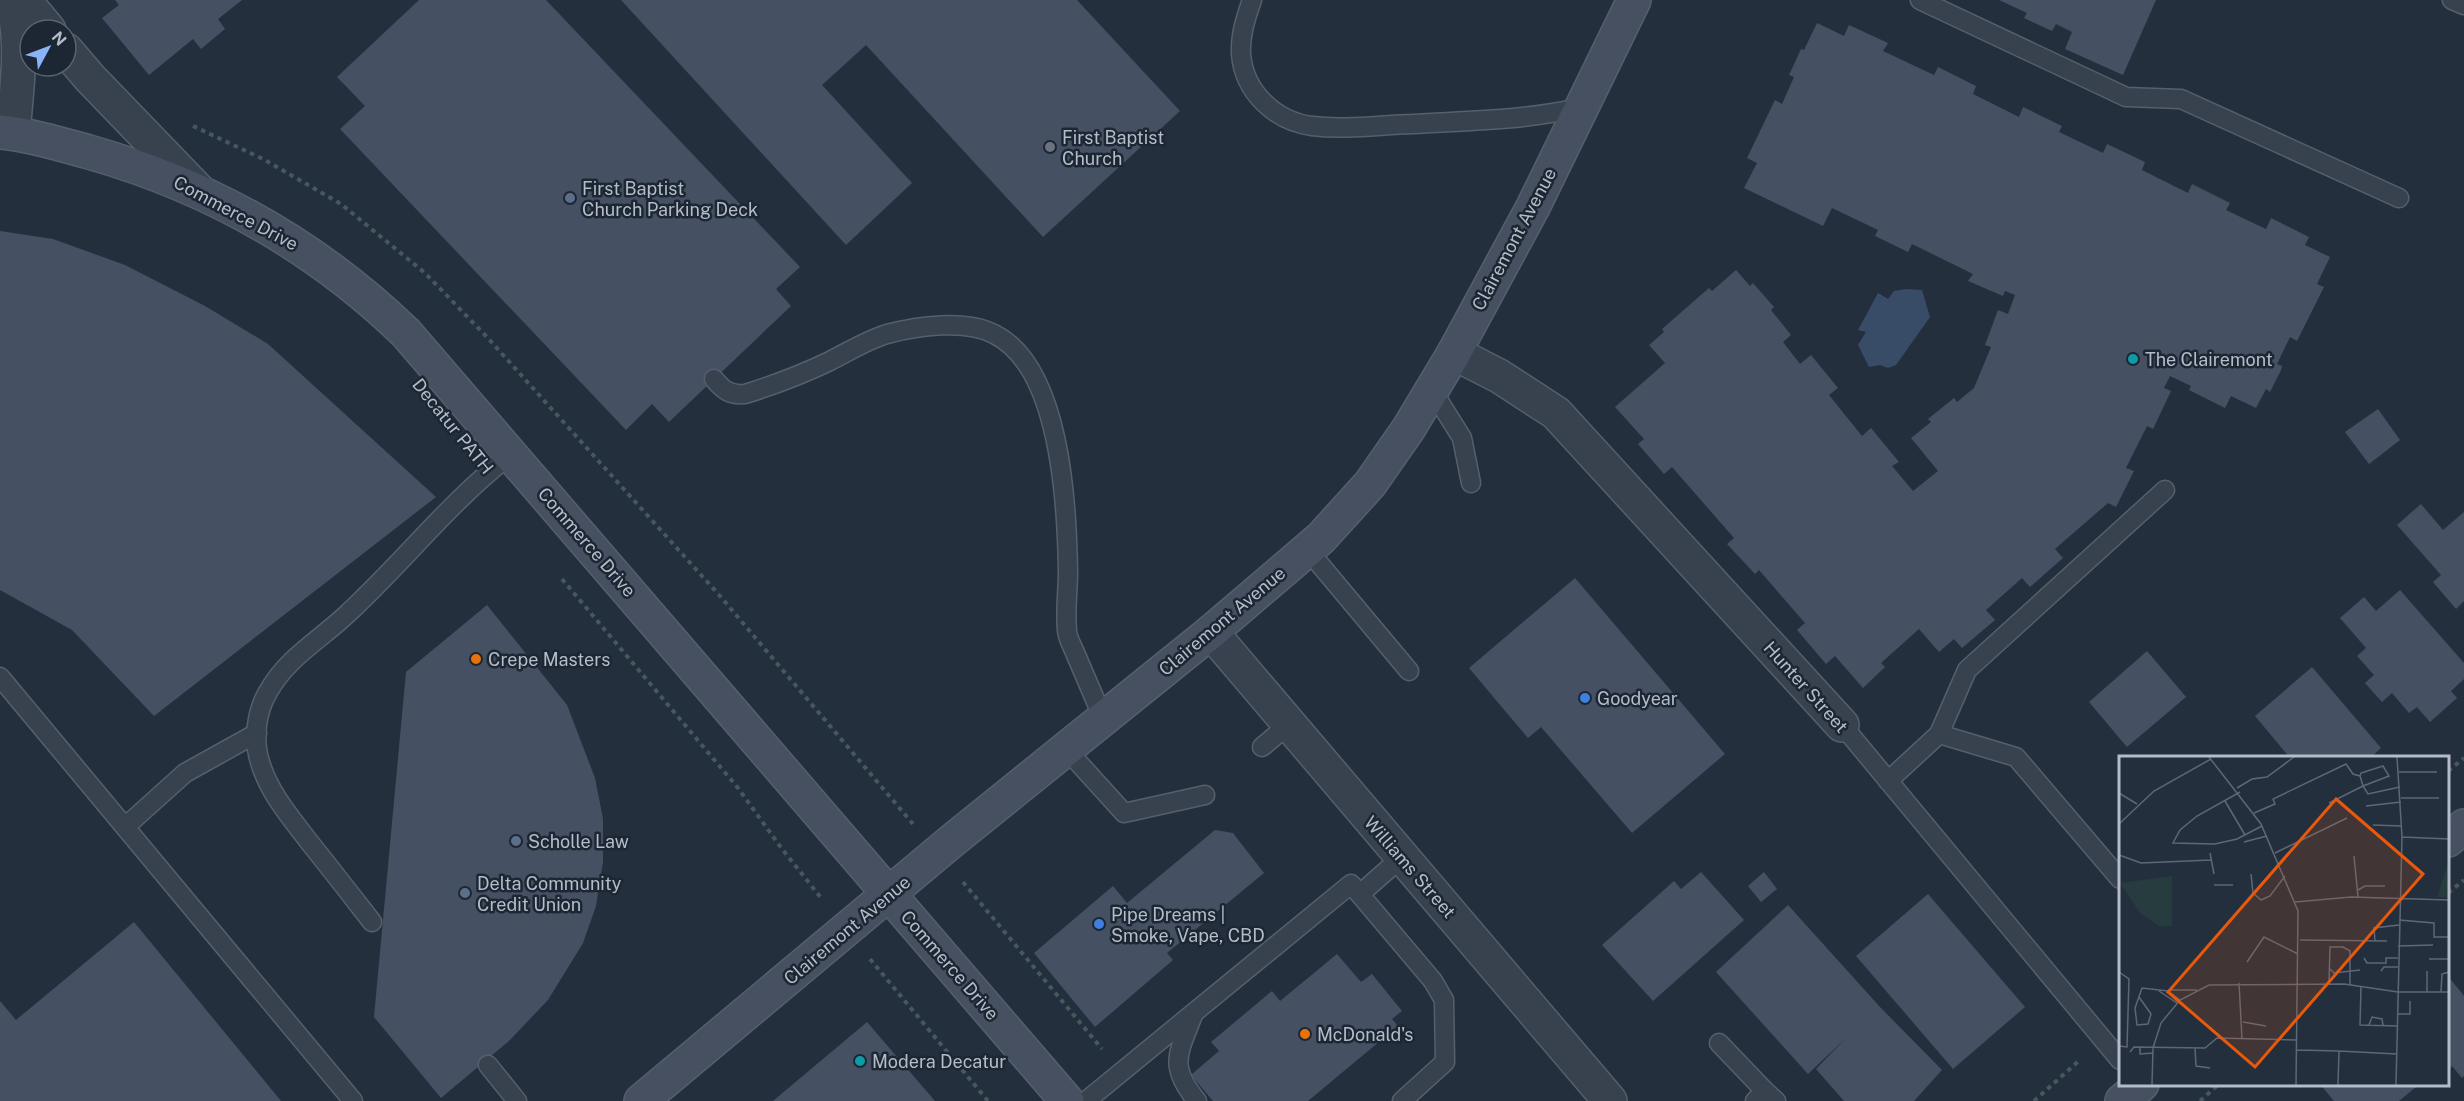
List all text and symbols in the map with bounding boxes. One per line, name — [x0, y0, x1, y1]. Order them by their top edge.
north arrow — [18, 18, 78, 78]
text: N — [48, 28, 70, 49]
place label: First Baptist Church — [1062, 127, 1164, 169]
marker: First Baptist Church — [1043, 140, 1057, 154]
street label: Clairemont Avenue — [1468, 164, 1560, 314]
street label: Commerce Drive — [170, 171, 302, 255]
place label: First Baptist Church Parking Deck — [582, 178, 758, 220]
marker: First Baptist Church Parking Deck — [563, 191, 577, 205]
place label: The Clairemont — [2145, 349, 2273, 370]
marker: The Clairemont — [2126, 352, 2140, 366]
street label: Decatur PATH — [408, 374, 498, 478]
street label: Commerce Drive — [534, 483, 640, 601]
street label: Clairemont Avenue — [1155, 562, 1289, 680]
street label: Hunter Street — [1760, 637, 1852, 737]
place label: Crepe Masters — [488, 649, 610, 670]
marker: Crepe Masters — [469, 652, 483, 666]
place label: Goodyear — [1597, 688, 1678, 709]
marker: Goodyear — [1578, 691, 1592, 705]
inset map — [2119, 756, 2449, 1086]
street label: Williams Street — [1360, 812, 1460, 922]
place label: Scholle Law — [528, 831, 629, 852]
marker: Scholle Law — [509, 834, 523, 848]
street label: Clairemont Avenue — [780, 871, 914, 989]
place label: Delta Community Credit Union — [477, 873, 622, 915]
marker: Delta Community Credit Union — [458, 886, 472, 900]
place label: Pipe Dreams | Smoke, Vape, CBD — [1111, 904, 1265, 946]
street label: Commerce Drive — [897, 906, 1003, 1024]
marker: Pipe Dreams | Smoke, Vape, CBD — [1092, 917, 1106, 931]
place label: McDonald's — [1317, 1024, 1413, 1045]
marker: McDonald's — [1298, 1027, 1312, 1041]
place label: Modera Decatur — [872, 1051, 1006, 1072]
marker: Modera Decatur — [853, 1054, 867, 1068]

